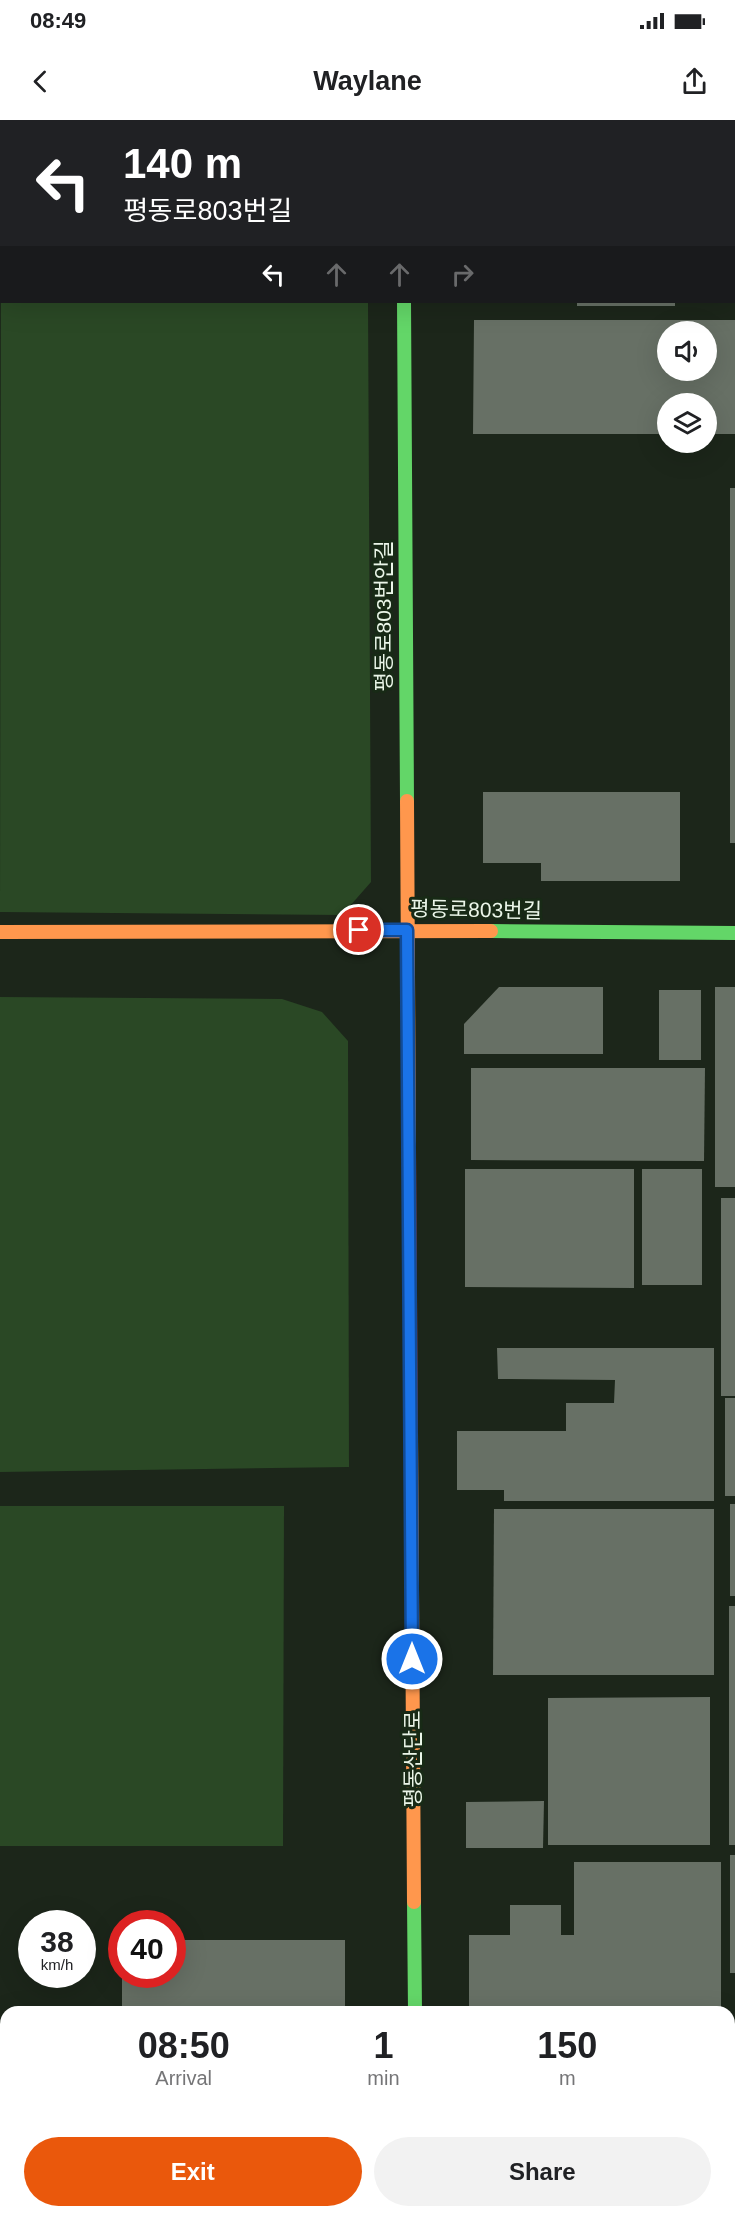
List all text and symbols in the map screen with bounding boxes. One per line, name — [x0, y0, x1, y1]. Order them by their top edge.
text: 08:49 — [30, 8, 86, 33]
icon: back — [24, 65, 57, 98]
icon: share — [678, 65, 711, 98]
text: Waylane — [313, 66, 422, 96]
text: 140 m — [123, 140, 242, 187]
icon: left — [24, 144, 102, 222]
text: 평동로803번길 — [123, 196, 292, 226]
icon: left — [257, 258, 290, 291]
icon: ahead — [320, 258, 353, 291]
icon: ahead — [383, 258, 416, 291]
icon: right — [446, 258, 479, 291]
map controls — [657, 321, 717, 453]
button: sound — [657, 321, 717, 381]
button: layers — [657, 393, 717, 453]
street label: 평동로803번안길 — [372, 541, 395, 691]
street label: 평동로803번길 — [410, 897, 542, 922]
pin — [333, 904, 384, 955]
icon: arrive — [342, 913, 375, 946]
position arrow — [380, 1627, 444, 1691]
street label: 평동산단로 — [401, 1711, 424, 1807]
speed limit sign: 40 — [108, 1910, 186, 1988]
text: 38 — [40, 1925, 74, 1958]
text: km/h — [41, 1956, 73, 1973]
text: 08:50 — [138, 2025, 230, 2066]
text: 1 — [373, 2025, 393, 2066]
text: 150 — [537, 2025, 597, 2066]
text: Arrival — [155, 2067, 212, 2089]
text: min — [367, 2067, 400, 2089]
text: m — [559, 2067, 576, 2089]
button: Exit — [24, 2137, 362, 2206]
button: Share — [374, 2137, 711, 2206]

